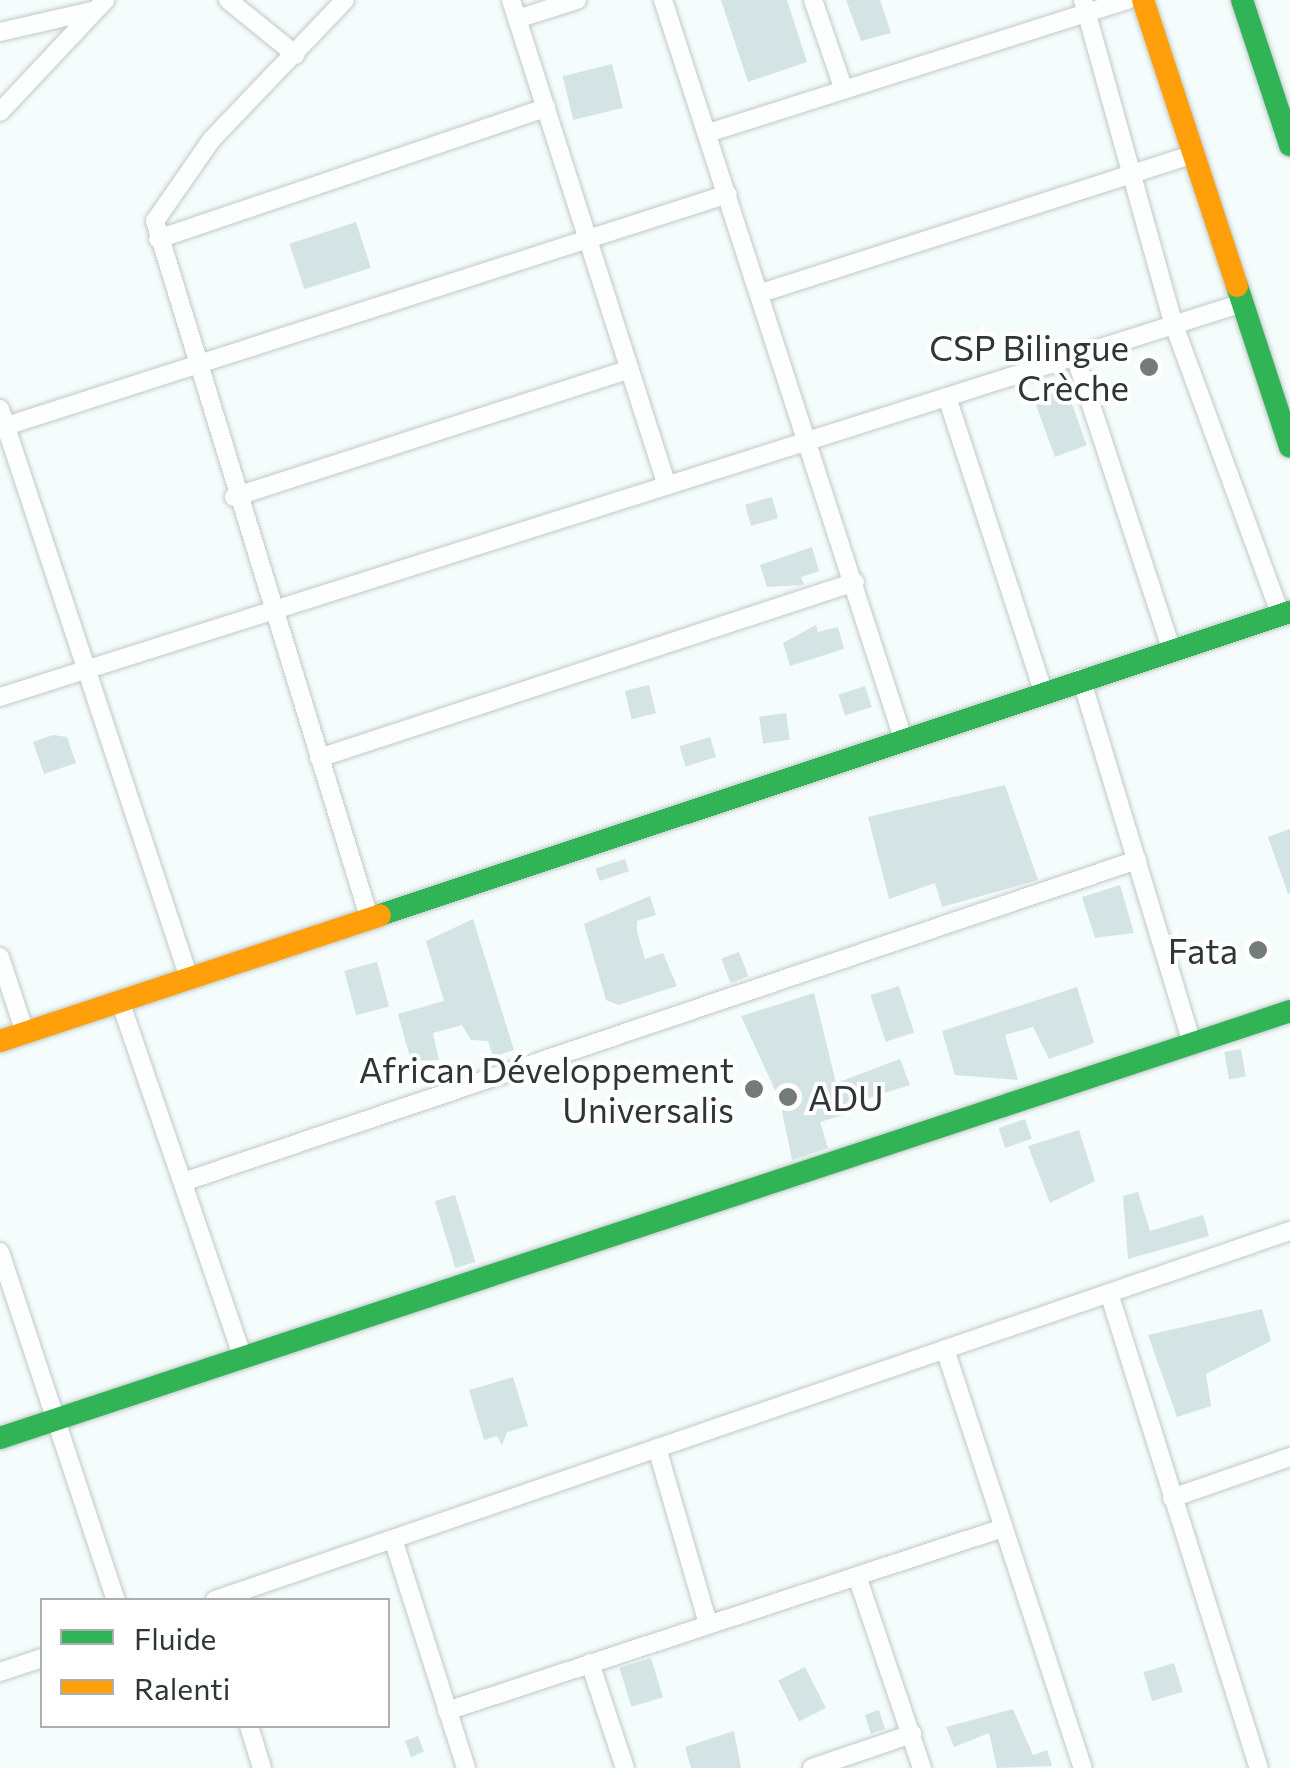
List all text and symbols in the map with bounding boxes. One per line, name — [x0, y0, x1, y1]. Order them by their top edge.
place label: CSP Bilingue Crèche — [929, 326, 1129, 408]
marker: CSP Bilingue Crèche — [1138, 356, 1160, 378]
place label: Fata — [1168, 929, 1238, 971]
marker: Fata — [1247, 939, 1269, 961]
place label: African Développement Universalis — [359, 1048, 734, 1130]
place label: ADU — [808, 1076, 883, 1118]
marker: African Développement Universalis — [743, 1078, 765, 1100]
marker: ADU — [777, 1086, 799, 1108]
legend — [40, 1598, 390, 1728]
text: Fluide — [134, 1619, 216, 1656]
text: Ralenti — [134, 1669, 230, 1706]

